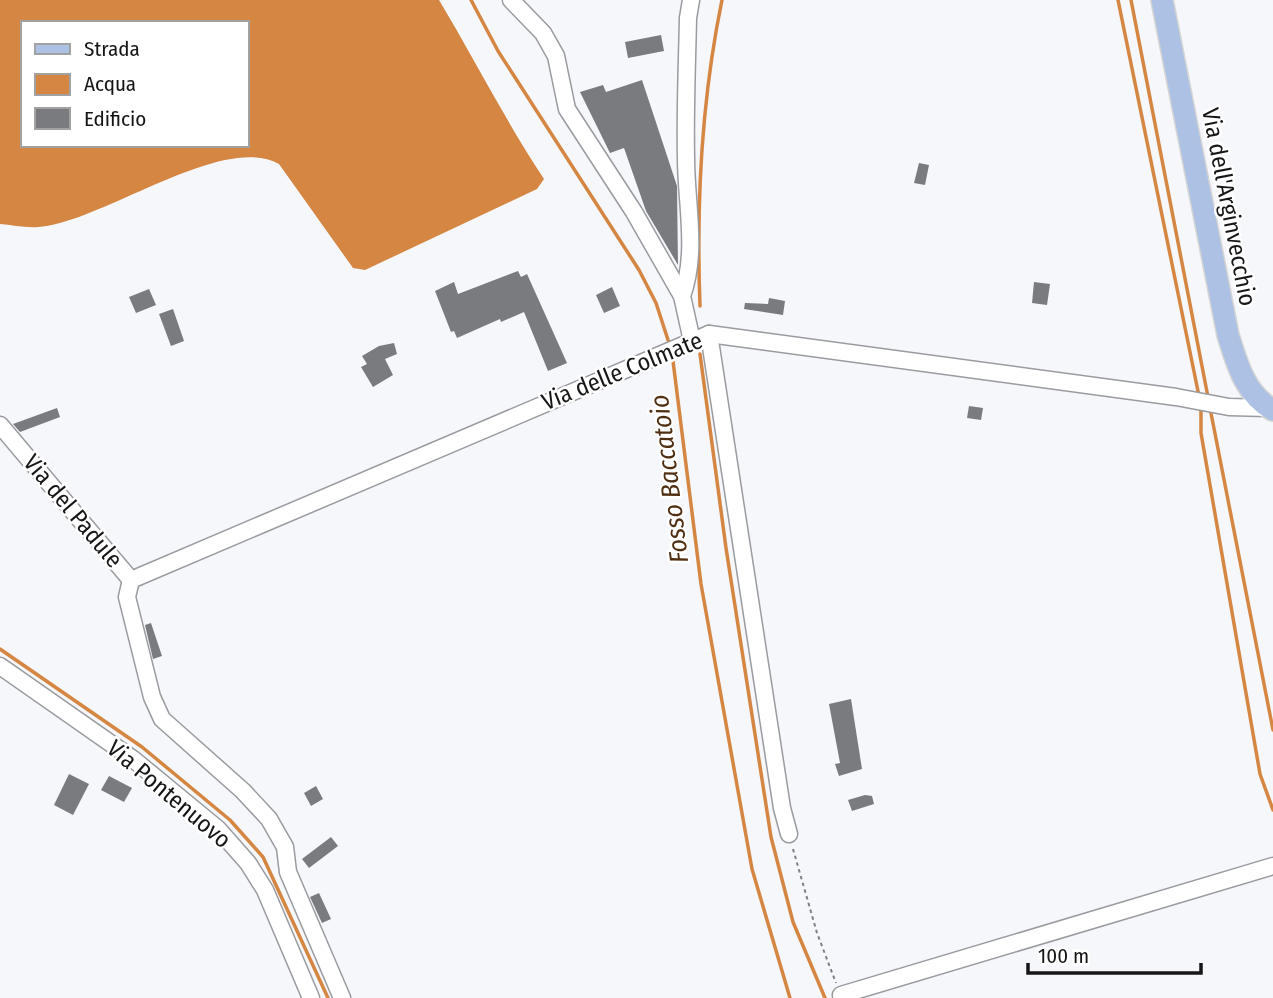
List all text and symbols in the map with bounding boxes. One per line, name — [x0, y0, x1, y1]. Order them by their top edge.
legend — [21, 21, 248, 147]
text: Strada — [84, 36, 140, 62]
text: Acqua — [84, 71, 136, 97]
text: Edificio — [84, 106, 146, 132]
street label: Via dell'Arginvecchio — [1196, 106, 1262, 308]
street label: Via delle Colmate — [538, 326, 706, 416]
water label: Fosso Baccatoio — [644, 393, 695, 565]
street label: Via del Padule — [18, 449, 128, 573]
street label: Via Pontenuovo — [101, 734, 237, 854]
scale bar — [1028, 932, 1201, 976]
text: 100 m — [1038, 943, 1089, 969]

